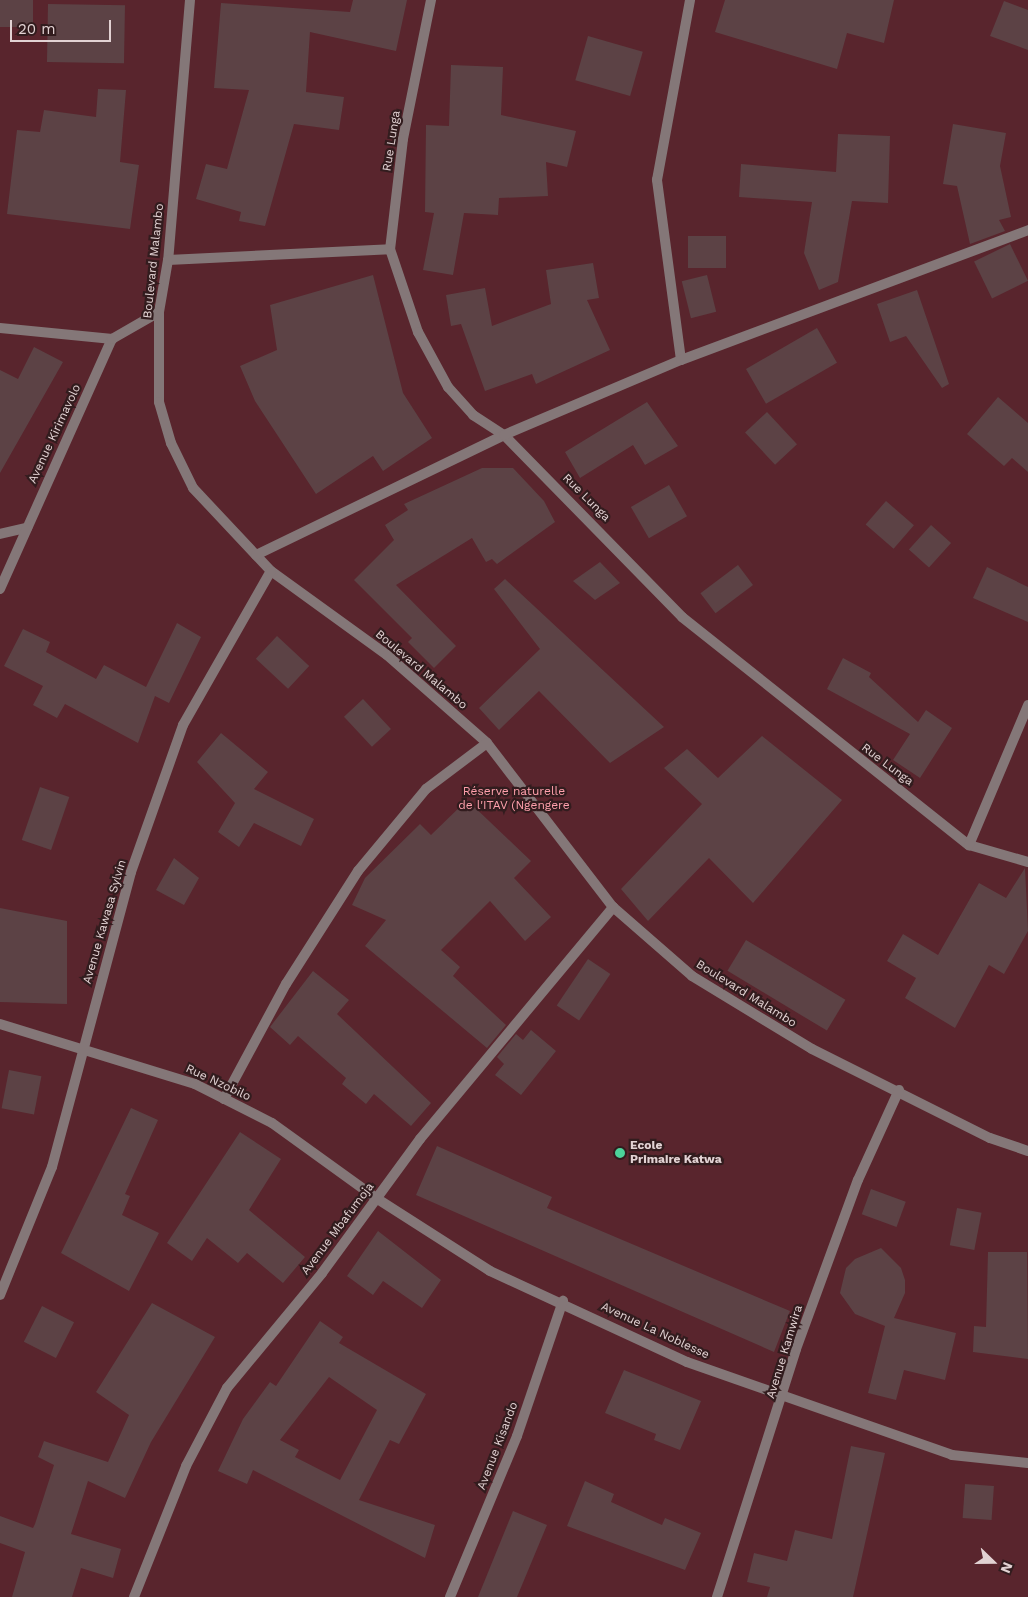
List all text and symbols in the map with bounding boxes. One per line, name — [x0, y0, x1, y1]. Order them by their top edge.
scale bar — [12, 10, 114, 42]
text: 20 m — [18, 20, 56, 38]
street label: Rue Lunga — [380, 110, 404, 172]
street label: Boulevard Malambo — [141, 203, 167, 319]
street label: Avenue Kirimavolo — [26, 382, 84, 486]
street label: Rue Lunga — [559, 471, 613, 525]
street label: Boulevard Malambo — [372, 627, 470, 713]
street label: Rue Lunga — [858, 741, 916, 789]
park label: Réserve naturelle de l'ITAV (Ngengere — [458, 785, 570, 813]
street label: Avenue Kawasa Sylvin — [80, 858, 130, 986]
street label: Boulevard Malambo — [693, 957, 799, 1031]
street label: Rue Nzobilo — [183, 1062, 253, 1104]
place label: Ecole Primaire Katwa — [630, 1139, 722, 1167]
marker: Ecole Primaire Katwa — [614, 1147, 626, 1159]
street label: Avenue Mbafumoja — [299, 1180, 377, 1278]
street label: Avenue La Noblesse — [598, 1299, 712, 1363]
street label: Avenue Kamwira — [764, 1303, 806, 1401]
street label: Avenue Kisando — [475, 1400, 521, 1492]
north arrow — [968, 1537, 1018, 1587]
text: N — [998, 1560, 1016, 1575]

